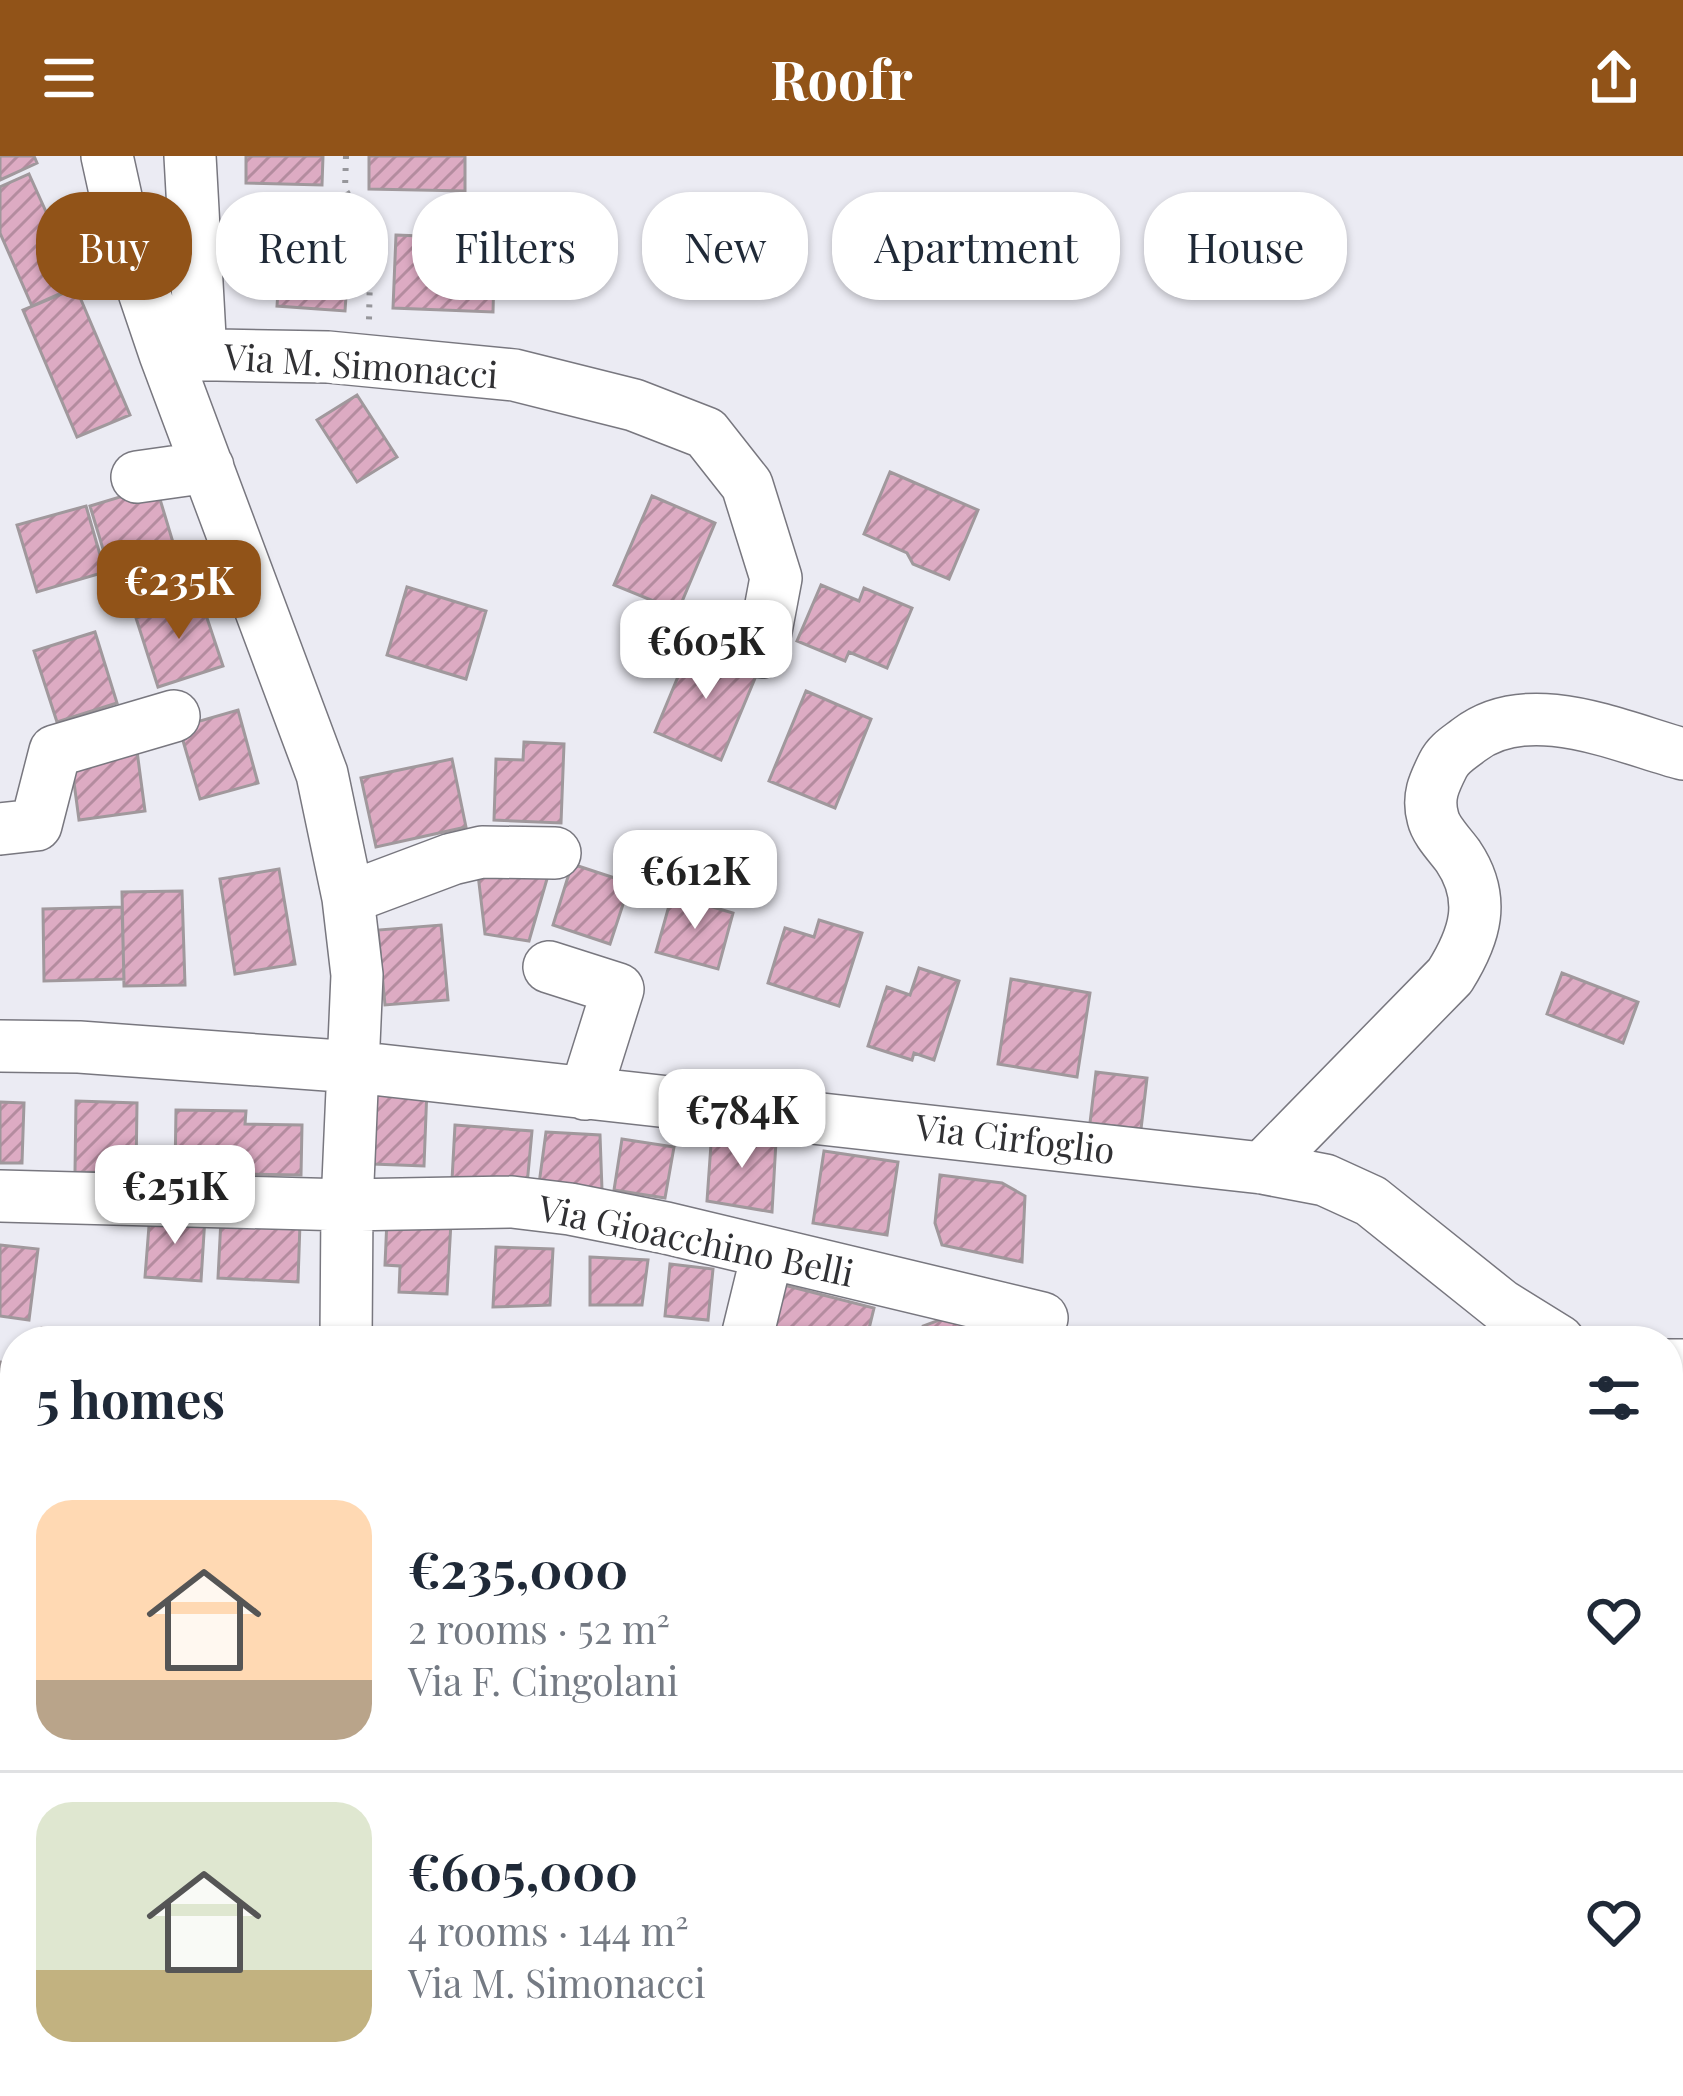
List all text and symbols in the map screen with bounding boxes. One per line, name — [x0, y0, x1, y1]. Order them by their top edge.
text: Roofr — [770, 42, 913, 114]
icon: menu — [36, 45, 102, 111]
icon: share — [1581, 45, 1647, 111]
chip: Buy — [36, 192, 192, 300]
chip: Rent — [216, 192, 388, 300]
chip: Filters — [412, 192, 618, 300]
chip: New — [642, 192, 808, 300]
chip: Apartment — [832, 192, 1120, 300]
chip: House — [1144, 192, 1347, 300]
street label: Via M. Simonacci — [221, 330, 500, 398]
pin: €235K — [95, 540, 263, 642]
text: €235K — [124, 553, 234, 605]
pin: €605K — [622, 600, 790, 702]
text: €605K — [647, 613, 765, 665]
pin: €612K — [611, 830, 779, 932]
text: €612K — [640, 843, 750, 895]
pin: €784K — [658, 1069, 826, 1171]
text: €784K — [686, 1082, 798, 1134]
street label: Via Cirfoglio — [912, 1101, 1118, 1173]
pin: €251K — [91, 1145, 259, 1247]
text: €251K — [122, 1158, 228, 1210]
street label: Via Gioacchino Belli — [534, 1182, 858, 1296]
text: 5 homes — [36, 1364, 225, 1432]
icon: filters — [1581, 1365, 1647, 1431]
text: €235,000 — [408, 1534, 628, 1602]
icon: home — [132, 1548, 276, 1692]
icon: heart — [1581, 1587, 1647, 1653]
text: 2 rooms · 52 m² — [408, 1602, 670, 1654]
text: Via F. Cingolani — [408, 1654, 679, 1706]
text: €605,000 — [408, 1836, 638, 1904]
icon: home — [132, 1850, 276, 1994]
icon: heart — [1581, 1889, 1647, 1955]
text: 4 rooms · 144 m² — [408, 1904, 689, 1956]
text: Via M. Simonacci — [408, 1956, 706, 2008]

